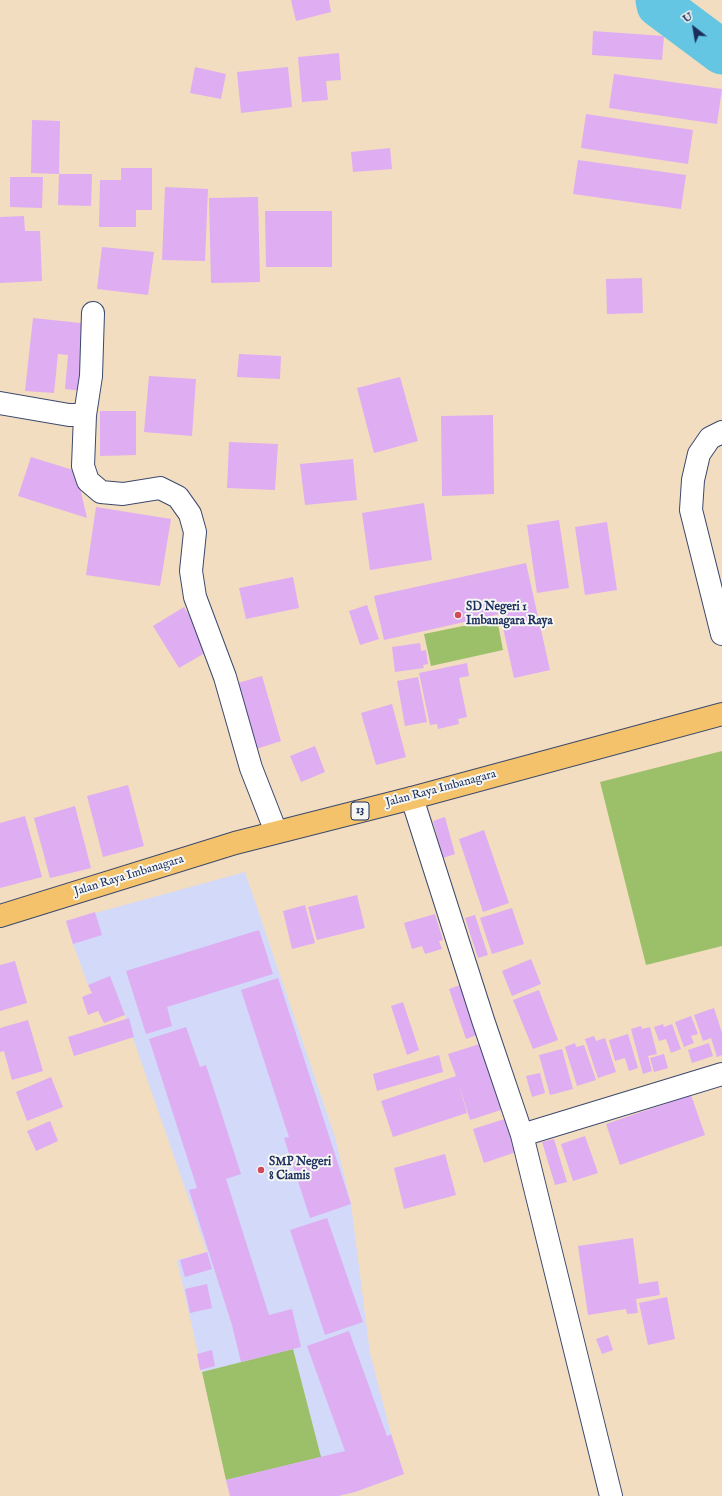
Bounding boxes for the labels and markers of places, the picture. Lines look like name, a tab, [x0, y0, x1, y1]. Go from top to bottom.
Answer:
place label: SD Negeri 1 Imbanagara Raya	[466, 601, 553, 629]
marker: SD Negeri 1 Imbanagara Raya	[453, 610, 463, 620]
place label: SMP Negeri 8 Ciamis	[269, 1156, 331, 1184]
marker: SMP Negeri 8 Ciamis	[256, 1165, 266, 1175]

